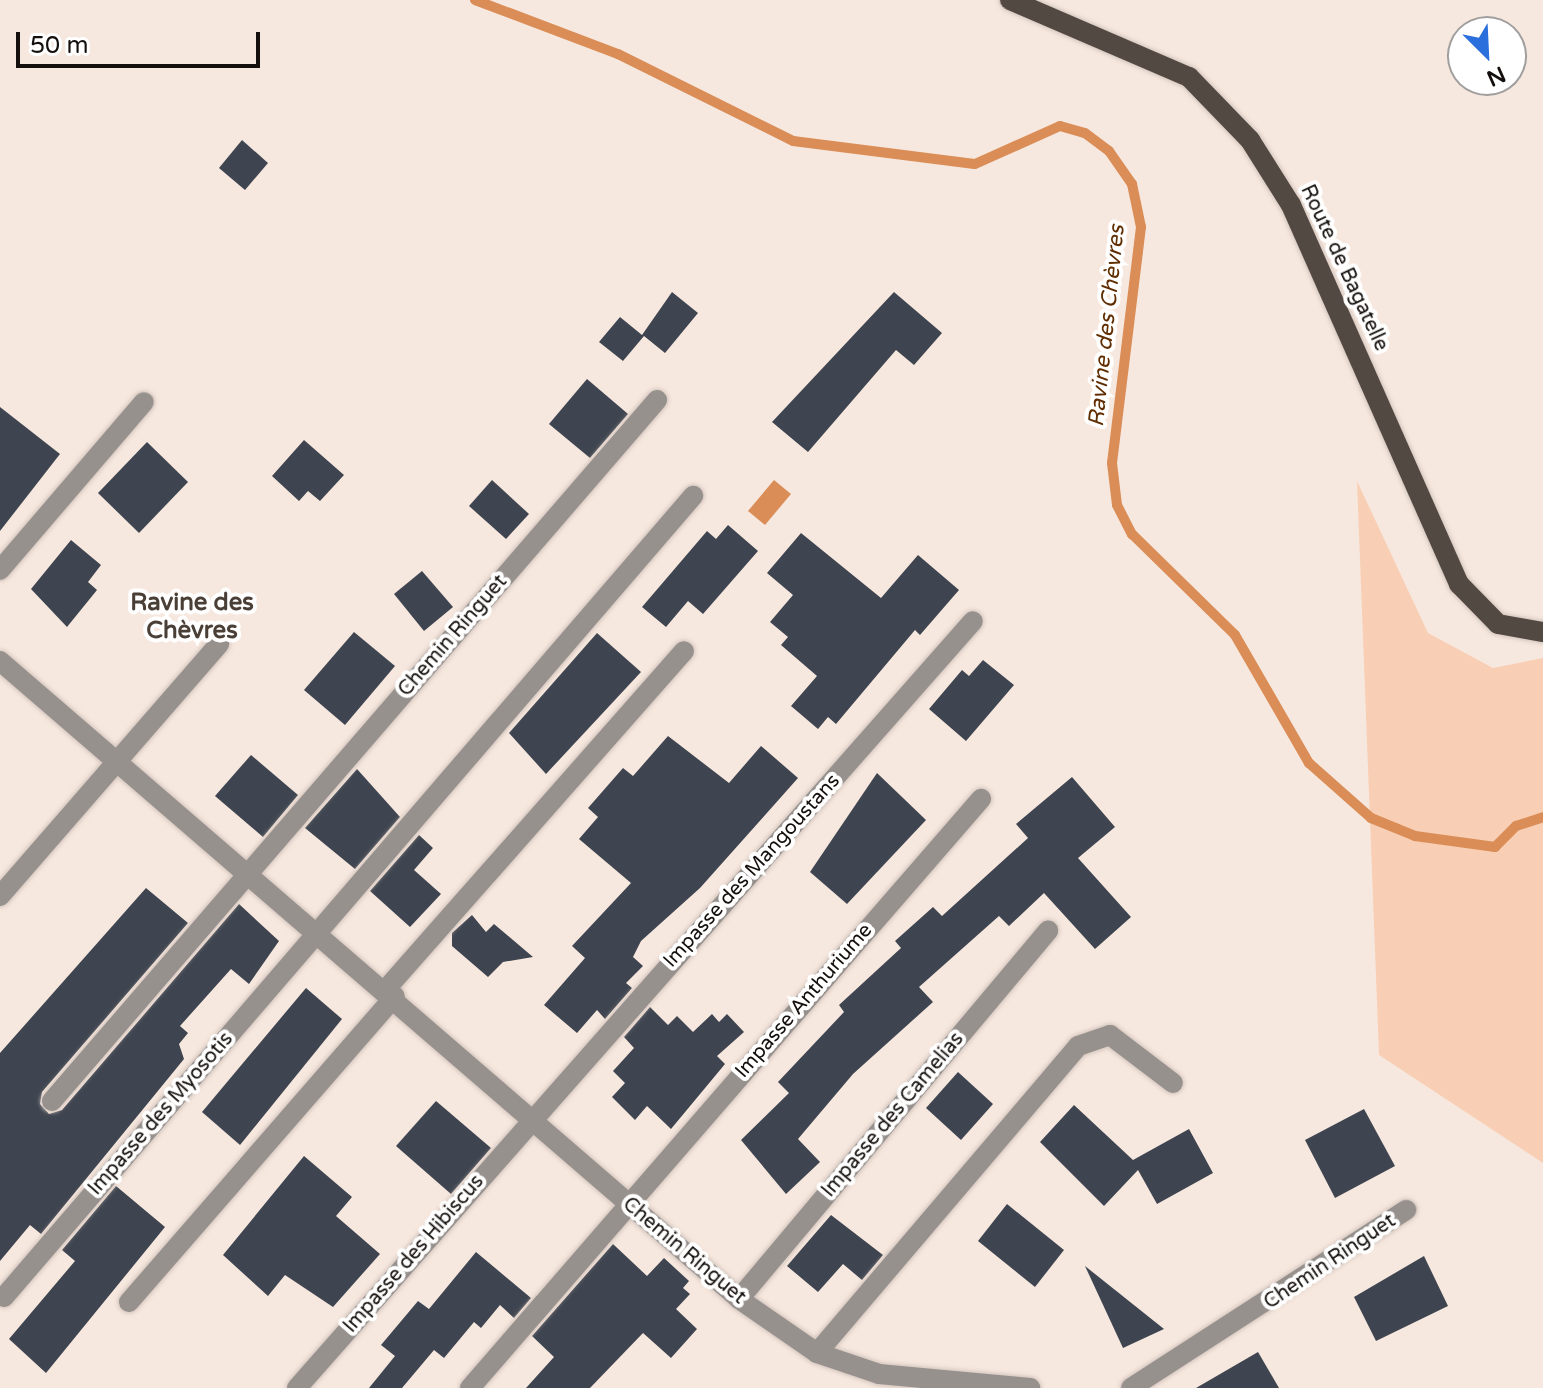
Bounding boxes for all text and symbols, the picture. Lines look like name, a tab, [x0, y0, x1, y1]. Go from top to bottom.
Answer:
scale bar	[20, 16, 264, 66]
north arrow	[1447, 16, 1527, 96]
text: 50 m	[30, 31, 88, 60]
text: N	[1483, 61, 1509, 92]
street label: Route de Bagatelle	[1295, 181, 1393, 355]
water label: Ravine des Chèvres	[1083, 224, 1131, 428]
street label: Chemin Ringuet	[394, 570, 512, 702]
district label: Ravine des Chèvres	[130, 589, 254, 645]
street label: Impasse des Mangoustans	[659, 769, 845, 973]
street label: Impasse Anthuriume	[730, 919, 878, 1083]
street label: Impasse des Myosotis	[84, 1028, 238, 1200]
street label: Impasse des Camelias	[817, 1028, 969, 1202]
street label: Impasse des Hibiscus	[339, 1170, 489, 1338]
street label: Chemin Ringuet	[618, 1193, 750, 1309]
street label: Chemin Ringuet	[1260, 1209, 1400, 1315]

